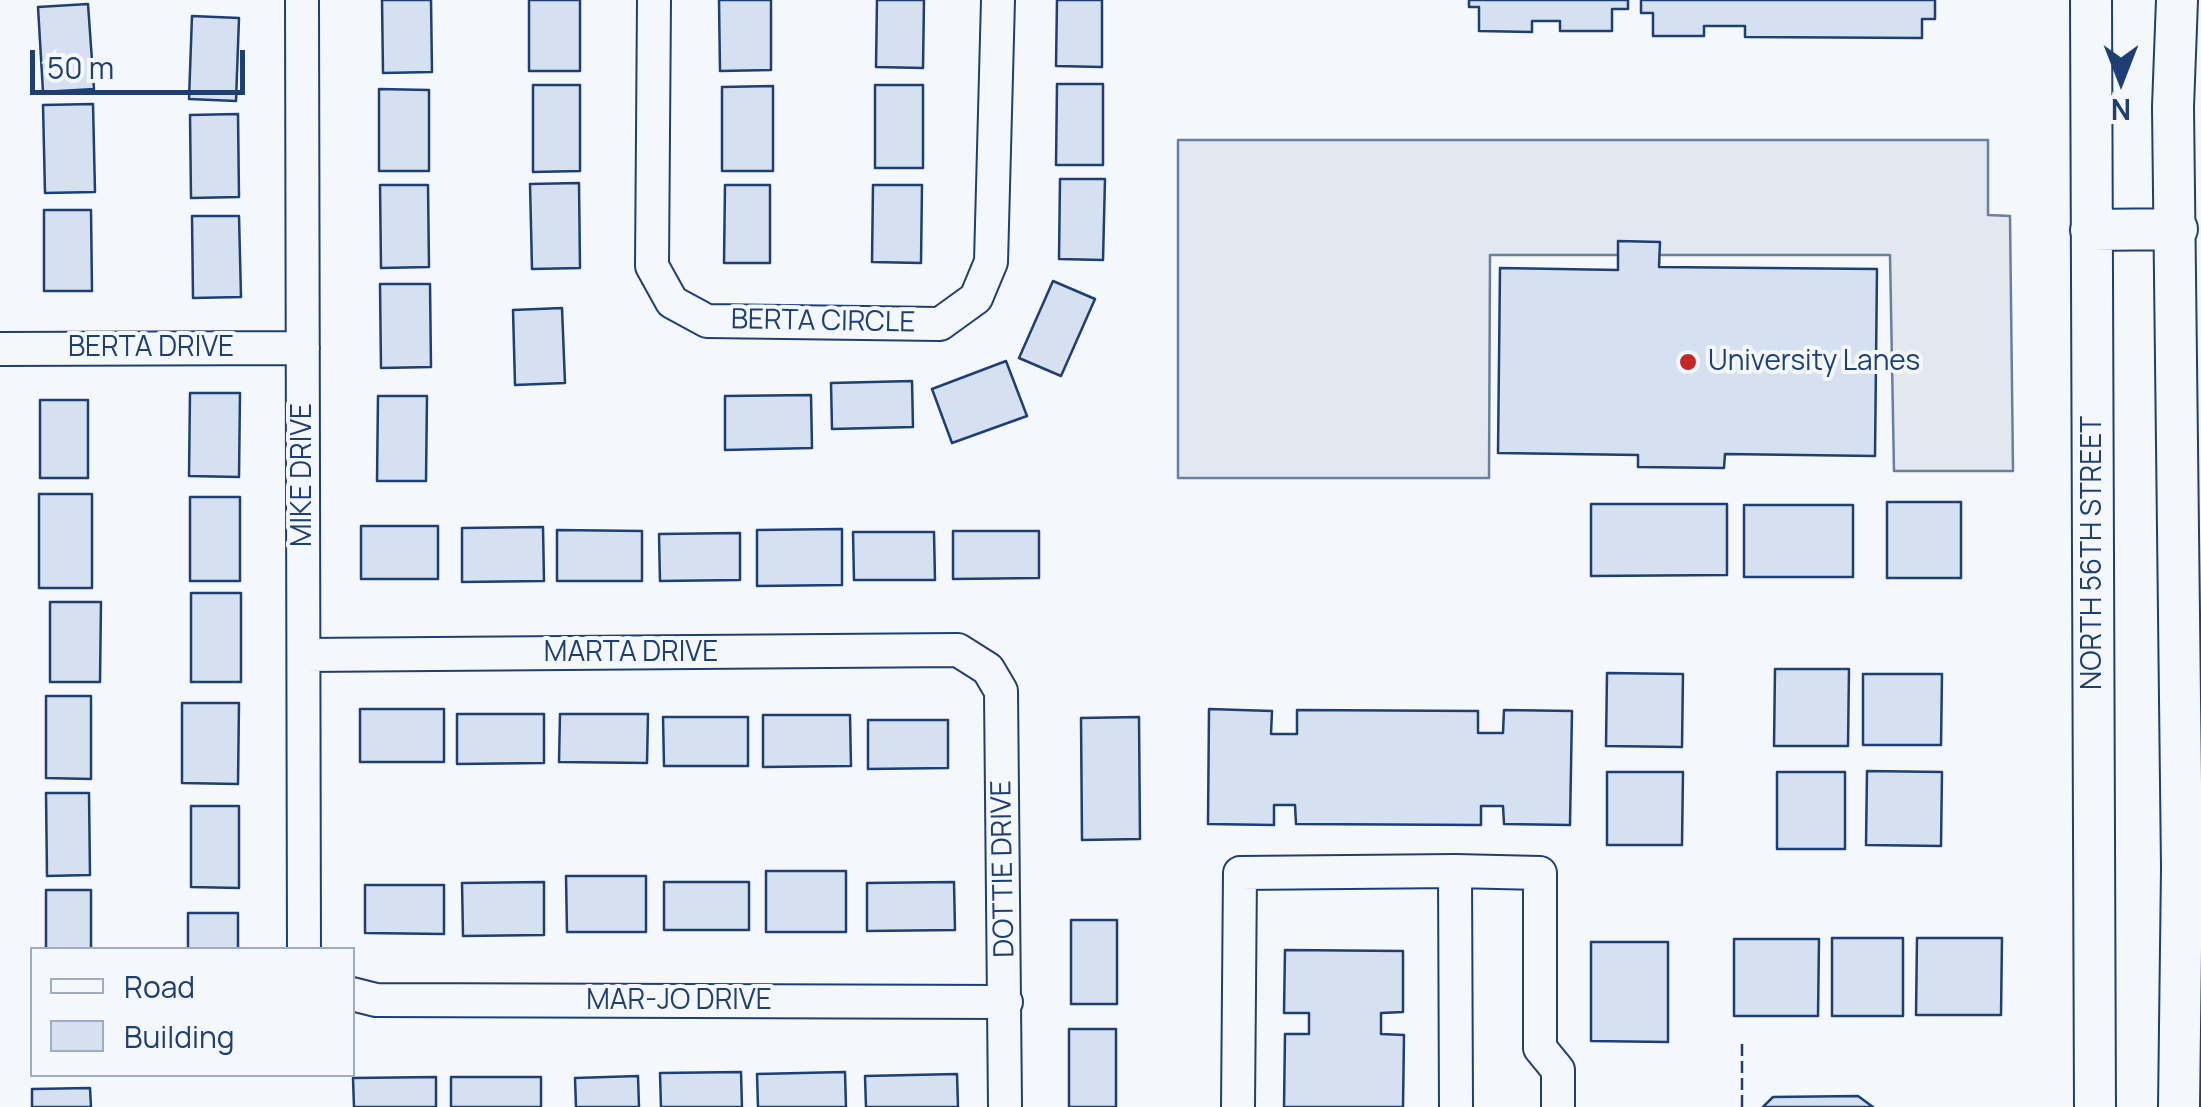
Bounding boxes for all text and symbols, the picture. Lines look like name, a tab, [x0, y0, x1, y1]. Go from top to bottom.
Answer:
scale bar	[35, 30, 250, 92]
north arrow	[2071, 30, 2171, 130]
text: 50 m	[47, 47, 114, 88]
text: N	[2111, 91, 2131, 129]
street label: BERTA CIRCLE	[730, 304, 916, 340]
street label: BERTA DRIVE	[68, 331, 234, 365]
place label: University Lanes	[1708, 345, 1920, 379]
marker: University Lanes	[1677, 351, 1699, 373]
street label: MIKE DRIVE	[286, 403, 320, 547]
street label: NORTH 56TH STREET	[2076, 416, 2110, 690]
street label: MARTA DRIVE	[544, 636, 718, 670]
street label: DOTTIE DRIVE	[986, 780, 1022, 958]
legend	[30, 947, 355, 1077]
text: Road	[124, 966, 195, 1007]
street label: MAR-JO DRIVE	[586, 984, 772, 1018]
text: Building	[124, 1016, 235, 1057]

